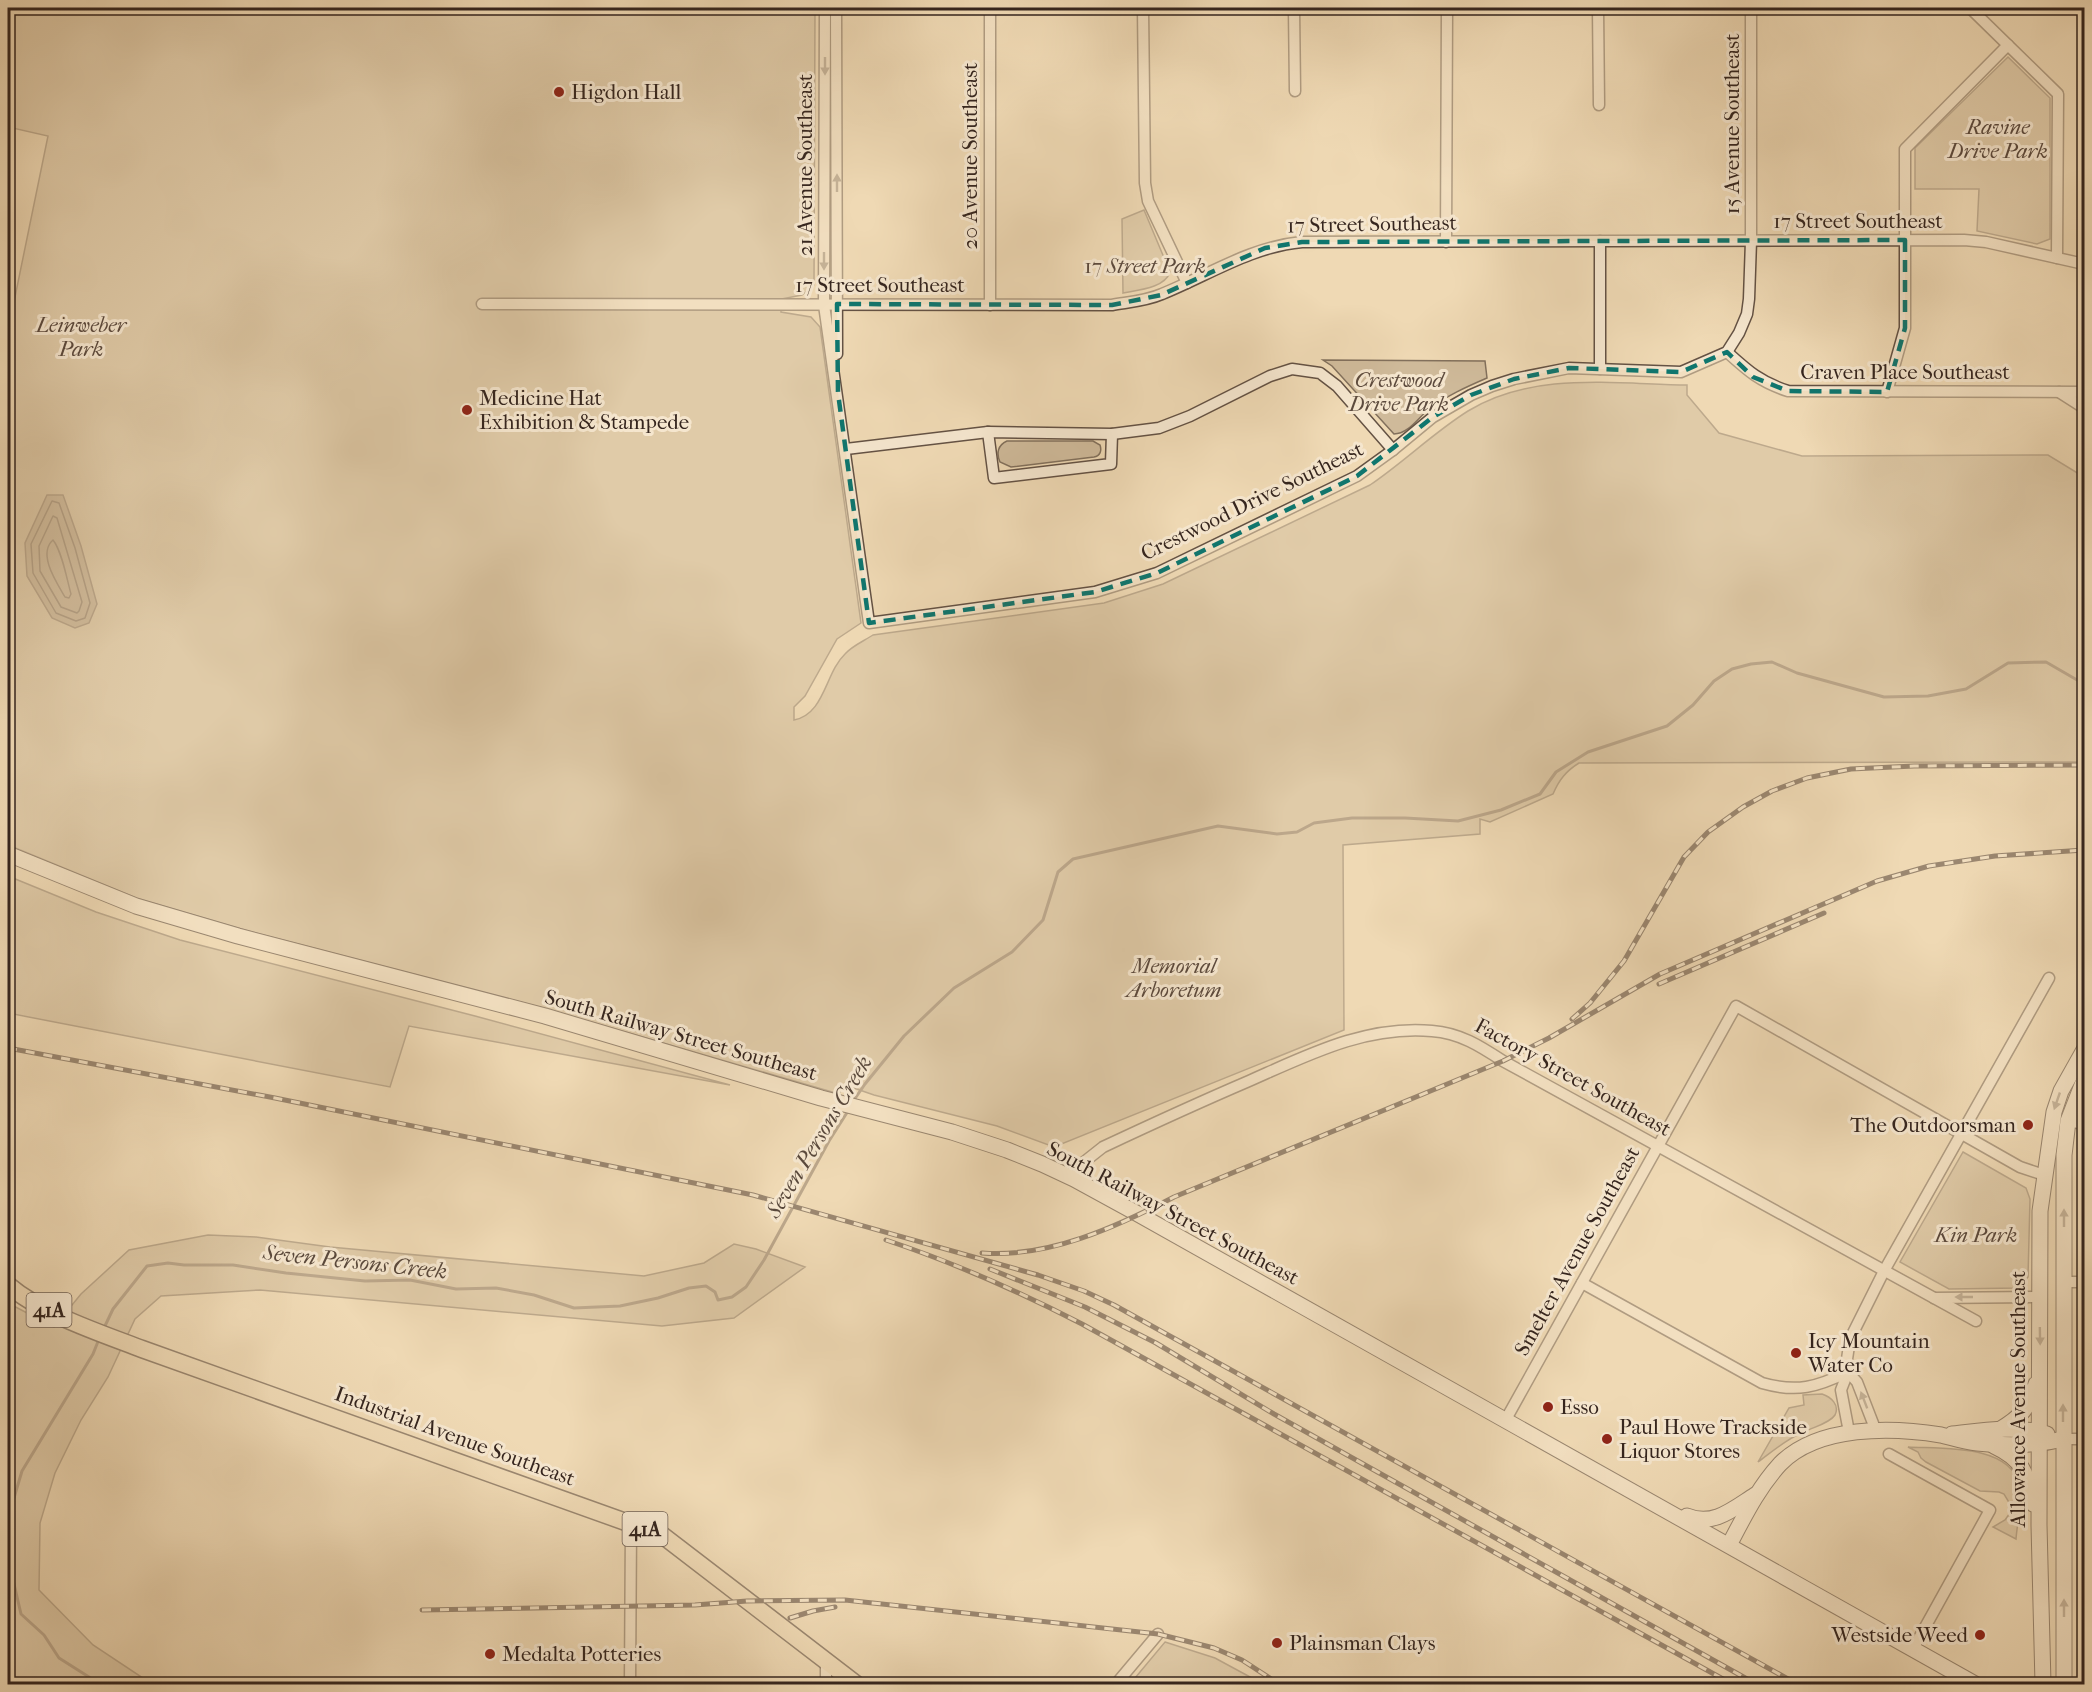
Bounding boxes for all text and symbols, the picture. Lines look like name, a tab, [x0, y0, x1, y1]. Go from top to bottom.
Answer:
street label: 15 Avenue Southeast	[1720, 33, 1744, 214]
one-way arrow	[820, 56, 830, 75]
street label: 20 Avenue Southeast	[958, 62, 982, 249]
street label: 21 Avenue Southeast	[793, 73, 817, 256]
place label: Higdon Hall	[571, 80, 682, 104]
marker: Higdon Hall	[552, 85, 566, 99]
park label: Ravine Drive Park	[1946, 115, 2048, 163]
one-way arrow	[832, 173, 842, 192]
street label: 17 Street Southeast	[1773, 209, 1943, 233]
street label: 17 Street Southeast	[1287, 211, 1458, 237]
one-way arrow	[819, 251, 829, 270]
park label: 17 Street Park	[1084, 254, 1206, 278]
street label: 17 Street Southeast	[795, 273, 965, 297]
park label: Leinweber Park	[34, 313, 128, 361]
street label: Craven Place Southeast	[1800, 360, 2010, 384]
park label: Crestwood Drive Park	[1347, 368, 1449, 416]
place label: Medicine Hat Exhibition & Stampede	[479, 386, 689, 434]
marker: Medicine Hat Exhibition & Stampede	[460, 403, 474, 417]
street label: Crestwood Drive Southeast	[1137, 436, 1368, 565]
park label: Memorial Arboretum	[1124, 954, 1222, 1002]
street label: South Railway Street Southeast	[542, 985, 820, 1086]
street label: Factory Street Southeast	[1471, 1013, 1676, 1141]
water label: Seven Persons Creek	[760, 1051, 878, 1224]
one-way arrow	[2052, 1092, 2062, 1110]
place label: The Outdoorsman	[1850, 1113, 2016, 1137]
marker: The Outdoorsman	[2021, 1118, 2035, 1132]
street label: South Railway Street Southeast	[1043, 1136, 1304, 1290]
street label: Smelter Avenue Southeast	[1509, 1142, 1645, 1360]
one-way arrow	[2059, 1208, 2069, 1227]
park label: Kin Park	[1933, 1223, 2017, 1247]
water label: Seven Persons Creek	[261, 1239, 448, 1285]
street label: Allowance Avenue Southeast	[2006, 1270, 2030, 1528]
road number: 41A	[26, 1293, 72, 1327]
one-way arrow	[1955, 1293, 1974, 1302]
one-way arrow	[2035, 1327, 2044, 1346]
place label: Icy Mountain Water Co	[1807, 1329, 1930, 1377]
marker: Icy Mountain Water Co	[1789, 1346, 1803, 1360]
street label: Industrial Avenue Southeast	[332, 1381, 579, 1491]
one-way arrow	[1859, 1391, 1868, 1409]
place label: Esso	[1560, 1395, 1599, 1419]
marker: Esso	[1541, 1400, 1555, 1414]
one-way arrow	[2058, 1403, 2068, 1422]
place label: Paul Howe Trackside Liquor Stores	[1619, 1415, 1807, 1463]
marker: Paul Howe Trackside Liquor Stores	[1600, 1432, 1614, 1446]
road number: 41A	[622, 1512, 668, 1546]
one-way arrow	[2059, 1598, 2069, 1617]
place label: Westside Weed	[1831, 1623, 1969, 1647]
marker: Westside Weed	[1973, 1628, 1987, 1642]
place label: Plainsman Clays	[1289, 1631, 1436, 1655]
marker: Plainsman Clays	[1270, 1636, 1284, 1650]
place label: Medalta Potteries	[502, 1642, 661, 1666]
marker: Medalta Potteries	[483, 1647, 497, 1661]

